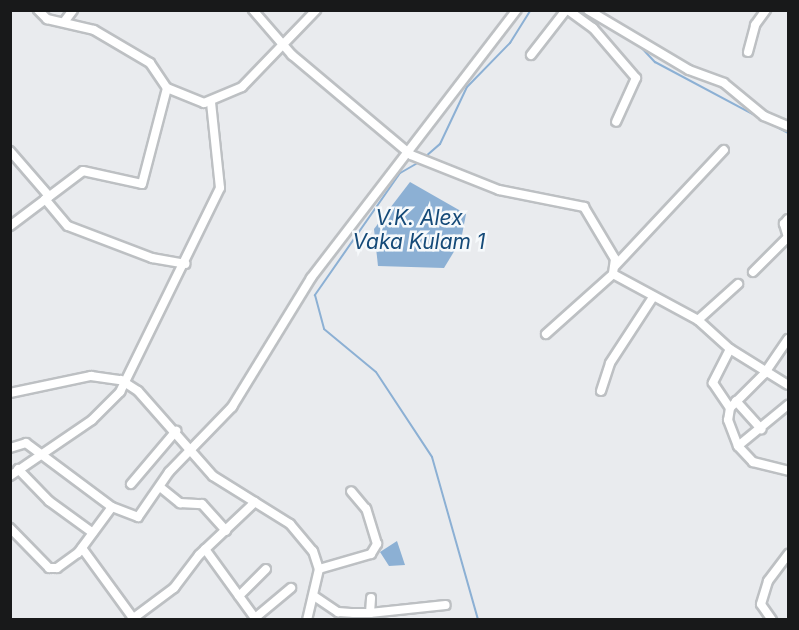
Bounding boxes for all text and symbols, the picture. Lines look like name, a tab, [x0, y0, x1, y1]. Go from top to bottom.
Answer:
water label: V.K. Alex Vaka Kulam 1	[353, 205, 485, 255]

